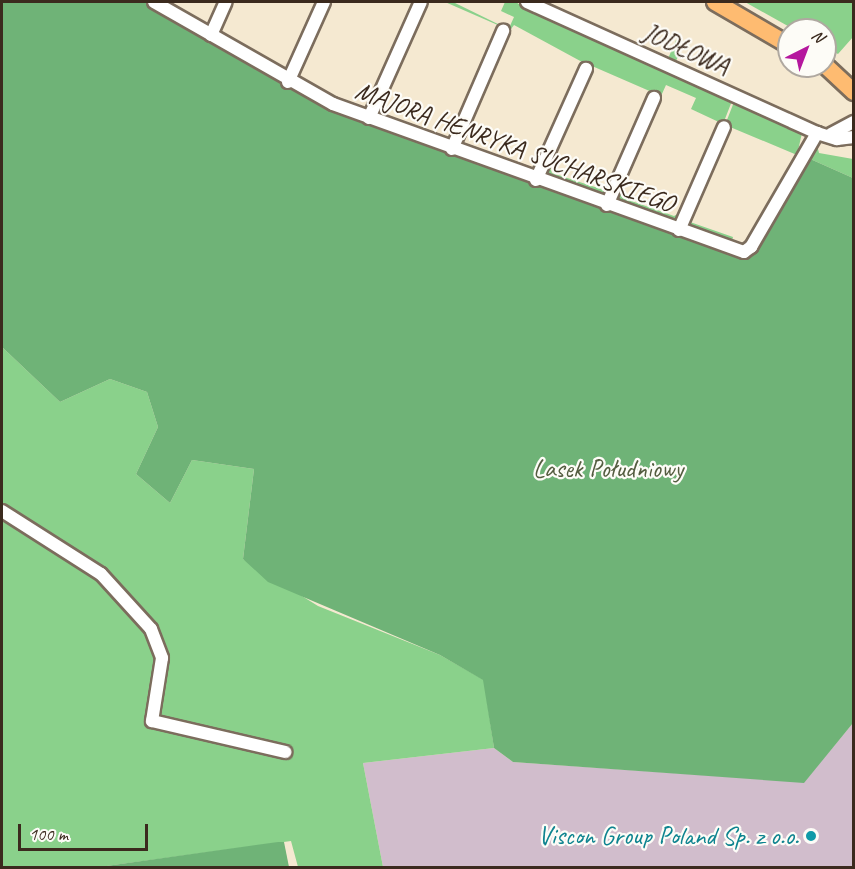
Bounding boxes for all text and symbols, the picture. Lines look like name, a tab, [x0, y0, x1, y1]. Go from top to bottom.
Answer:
street label: JODŁOWA	[638, 16, 734, 82]
north arrow	[777, 18, 837, 78]
text: N	[807, 25, 828, 47]
street label: MAJORA HENRYKA SUCHARSKIEGO	[351, 74, 679, 220]
park label: Lasek Południowy	[533, 453, 683, 485]
scale bar	[21, 812, 152, 850]
place label: Viscon Group Poland Sp. z o.o.	[539, 820, 799, 852]
text: 100 m	[29, 823, 68, 845]
marker: Viscon Group Poland Sp. z o.o.	[804, 829, 818, 843]

